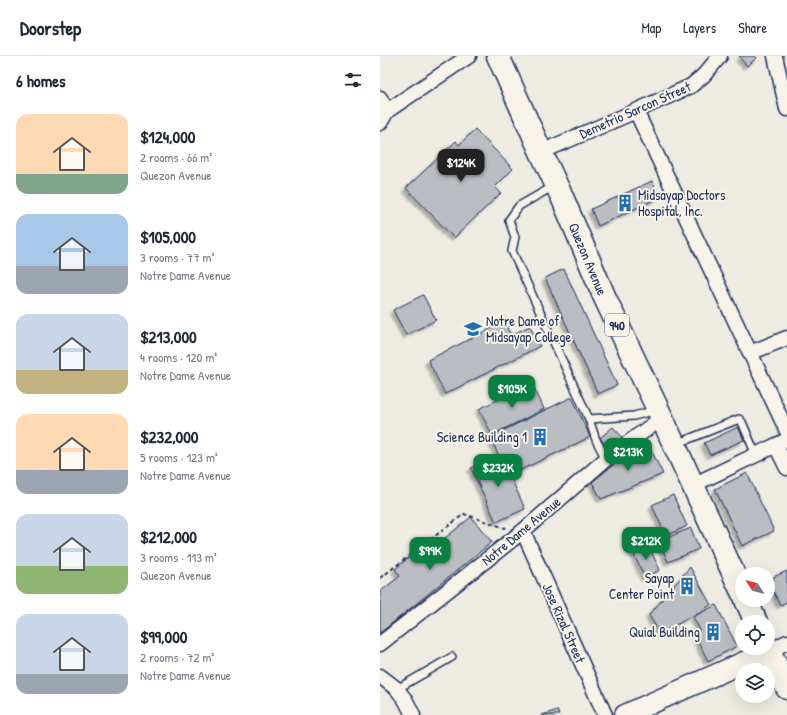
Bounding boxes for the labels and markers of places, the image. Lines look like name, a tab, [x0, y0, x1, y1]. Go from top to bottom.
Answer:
pin: $124K	[433, 149, 489, 183]
place label: Midsayap Doctors Hospital, Inc.	[638, 185, 725, 221]
building icon: Midsayap Doctors Hospital, Inc.	[615, 193, 635, 213]
place label: Notre Dame of Midsayap College	[486, 311, 572, 347]
school or university icon: Notre Dame of Midsayap College	[463, 319, 483, 339]
pin: $105K	[484, 375, 540, 409]
place label: Science Building 1	[437, 427, 527, 447]
building icon: Science Building 1	[530, 427, 550, 447]
pin: $213K	[600, 438, 656, 472]
pin: $232K	[470, 454, 526, 488]
pin: $212K	[618, 527, 674, 561]
pin: $99K	[406, 537, 454, 571]
place label: Sayap Center Point	[609, 568, 674, 603]
building icon: Sayap Center Point	[677, 576, 697, 596]
place label: Quial Building	[629, 622, 700, 642]
building icon: Quial Building	[703, 622, 723, 642]

